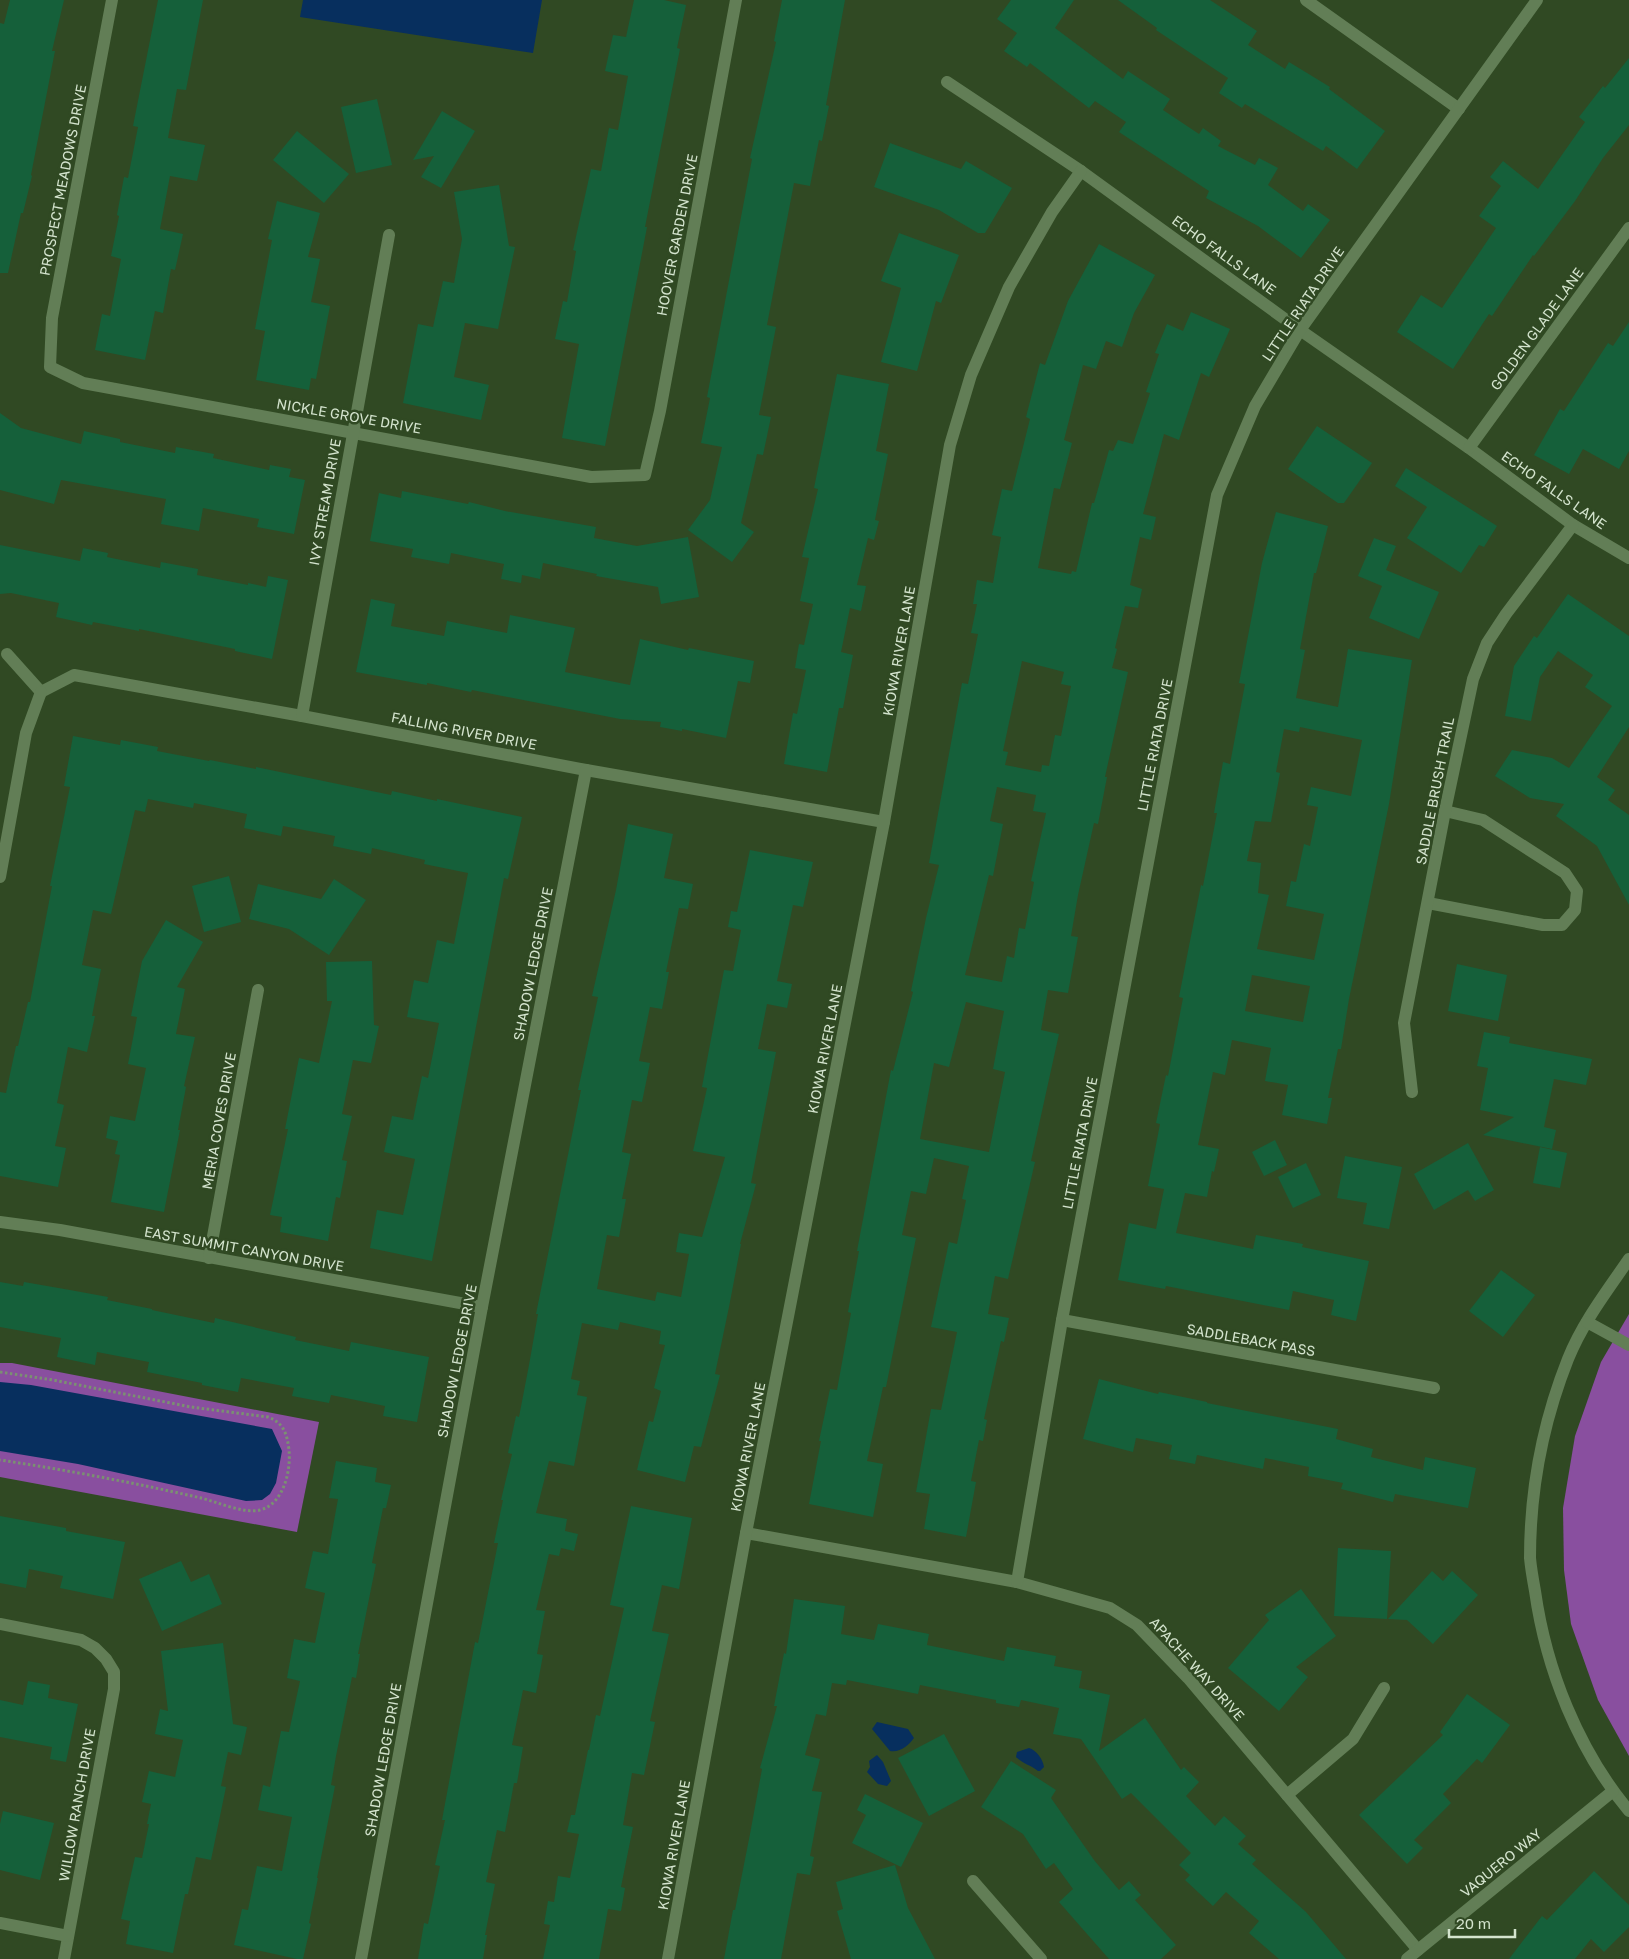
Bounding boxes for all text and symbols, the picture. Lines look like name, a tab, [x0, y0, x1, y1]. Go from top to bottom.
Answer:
street label: PROSPECT MEADOWS DRIVE	[36, 83, 89, 277]
street label: HOOVER GARDEN DRIVE	[652, 152, 701, 317]
street label: ECHO FALLS LANE	[1169, 211, 1280, 298]
street label: LITTLE RIATA DRIVE	[1258, 243, 1347, 364]
street label: GOLDEN GLADE LANE	[1486, 264, 1587, 393]
street label: NICKLE GROVE DRIVE	[275, 394, 423, 437]
street label: IVY STREAM DRIVE	[305, 437, 344, 567]
street label: ECHO FALLS LANE	[1498, 447, 1610, 532]
street label: KIOWA RIVER LANE	[879, 585, 918, 717]
street label: LITTLE RIATA DRIVE	[1133, 677, 1176, 813]
street label: FALLING RIVER DRIVE	[390, 708, 538, 753]
street label: SADDLE BRUSH TRAIL	[1412, 716, 1457, 866]
street label: SHADOW LEDGE DRIVE	[509, 886, 556, 1042]
street label: KIOWA RIVER LANE	[804, 983, 845, 1115]
street label: MERIA COVES DRIVE	[198, 1051, 239, 1191]
street label: LITTLE RIATA DRIVE	[1058, 1075, 1101, 1211]
street label: EAST SUMMIT CANYON DRIVE	[143, 1223, 345, 1274]
street label: SHADOW LEDGE DRIVE	[433, 1283, 480, 1439]
street label: SADDLEBACK PASS	[1185, 1320, 1317, 1359]
street label: KIOWA RIVER LANE	[727, 1381, 768, 1513]
street label: APACHE WAY DRIVE	[1146, 1613, 1248, 1724]
street label: SHADOW LEDGE DRIVE	[361, 1682, 404, 1838]
street label: WILLOW RANCH DRIVE	[55, 1727, 98, 1883]
street label: KIOWA RIVER LANE	[654, 1779, 693, 1911]
street label: VAQUERO WAY	[1457, 1825, 1545, 1900]
scale bar	[1449, 1906, 1515, 1938]
text: 20 m	[1456, 1914, 1491, 1932]

